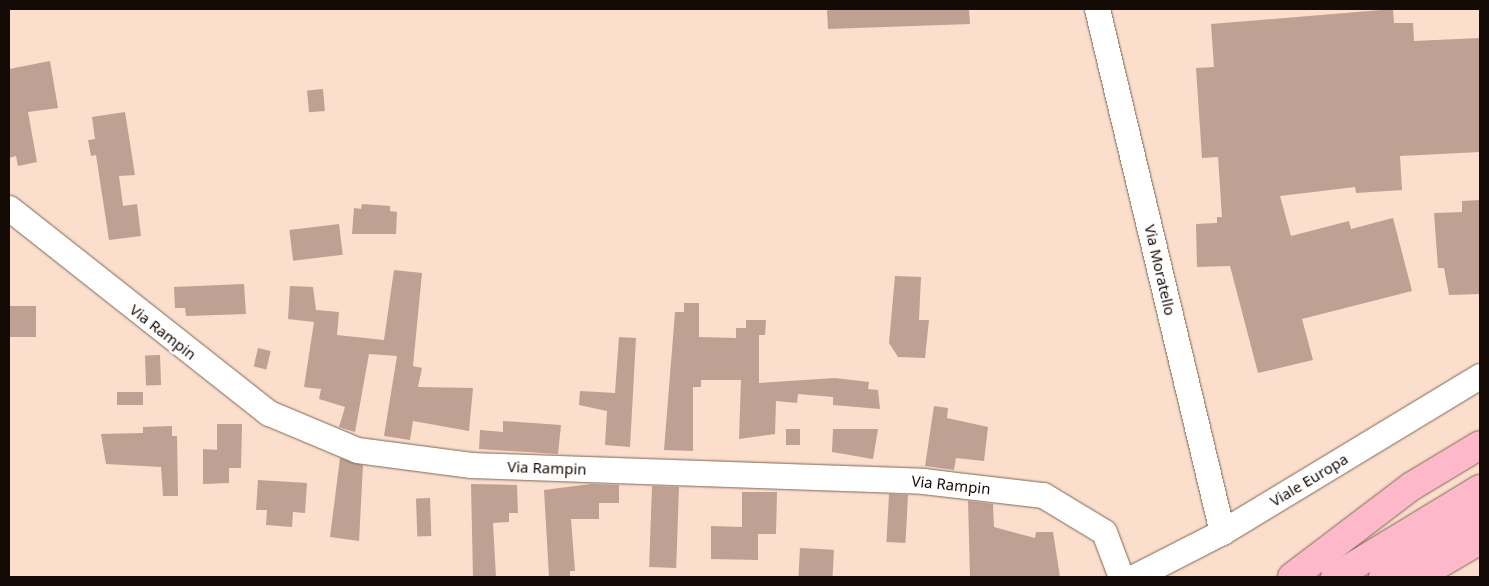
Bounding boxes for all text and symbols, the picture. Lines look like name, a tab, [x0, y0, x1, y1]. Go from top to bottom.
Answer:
street label: Via Moratello	[1141, 223, 1179, 317]
street label: Via Rampin	[126, 300, 200, 364]
street label: Viale Europa	[1267, 450, 1351, 510]
street label: Via Rampin	[507, 458, 587, 478]
street label: Via Rampin	[911, 472, 991, 498]

